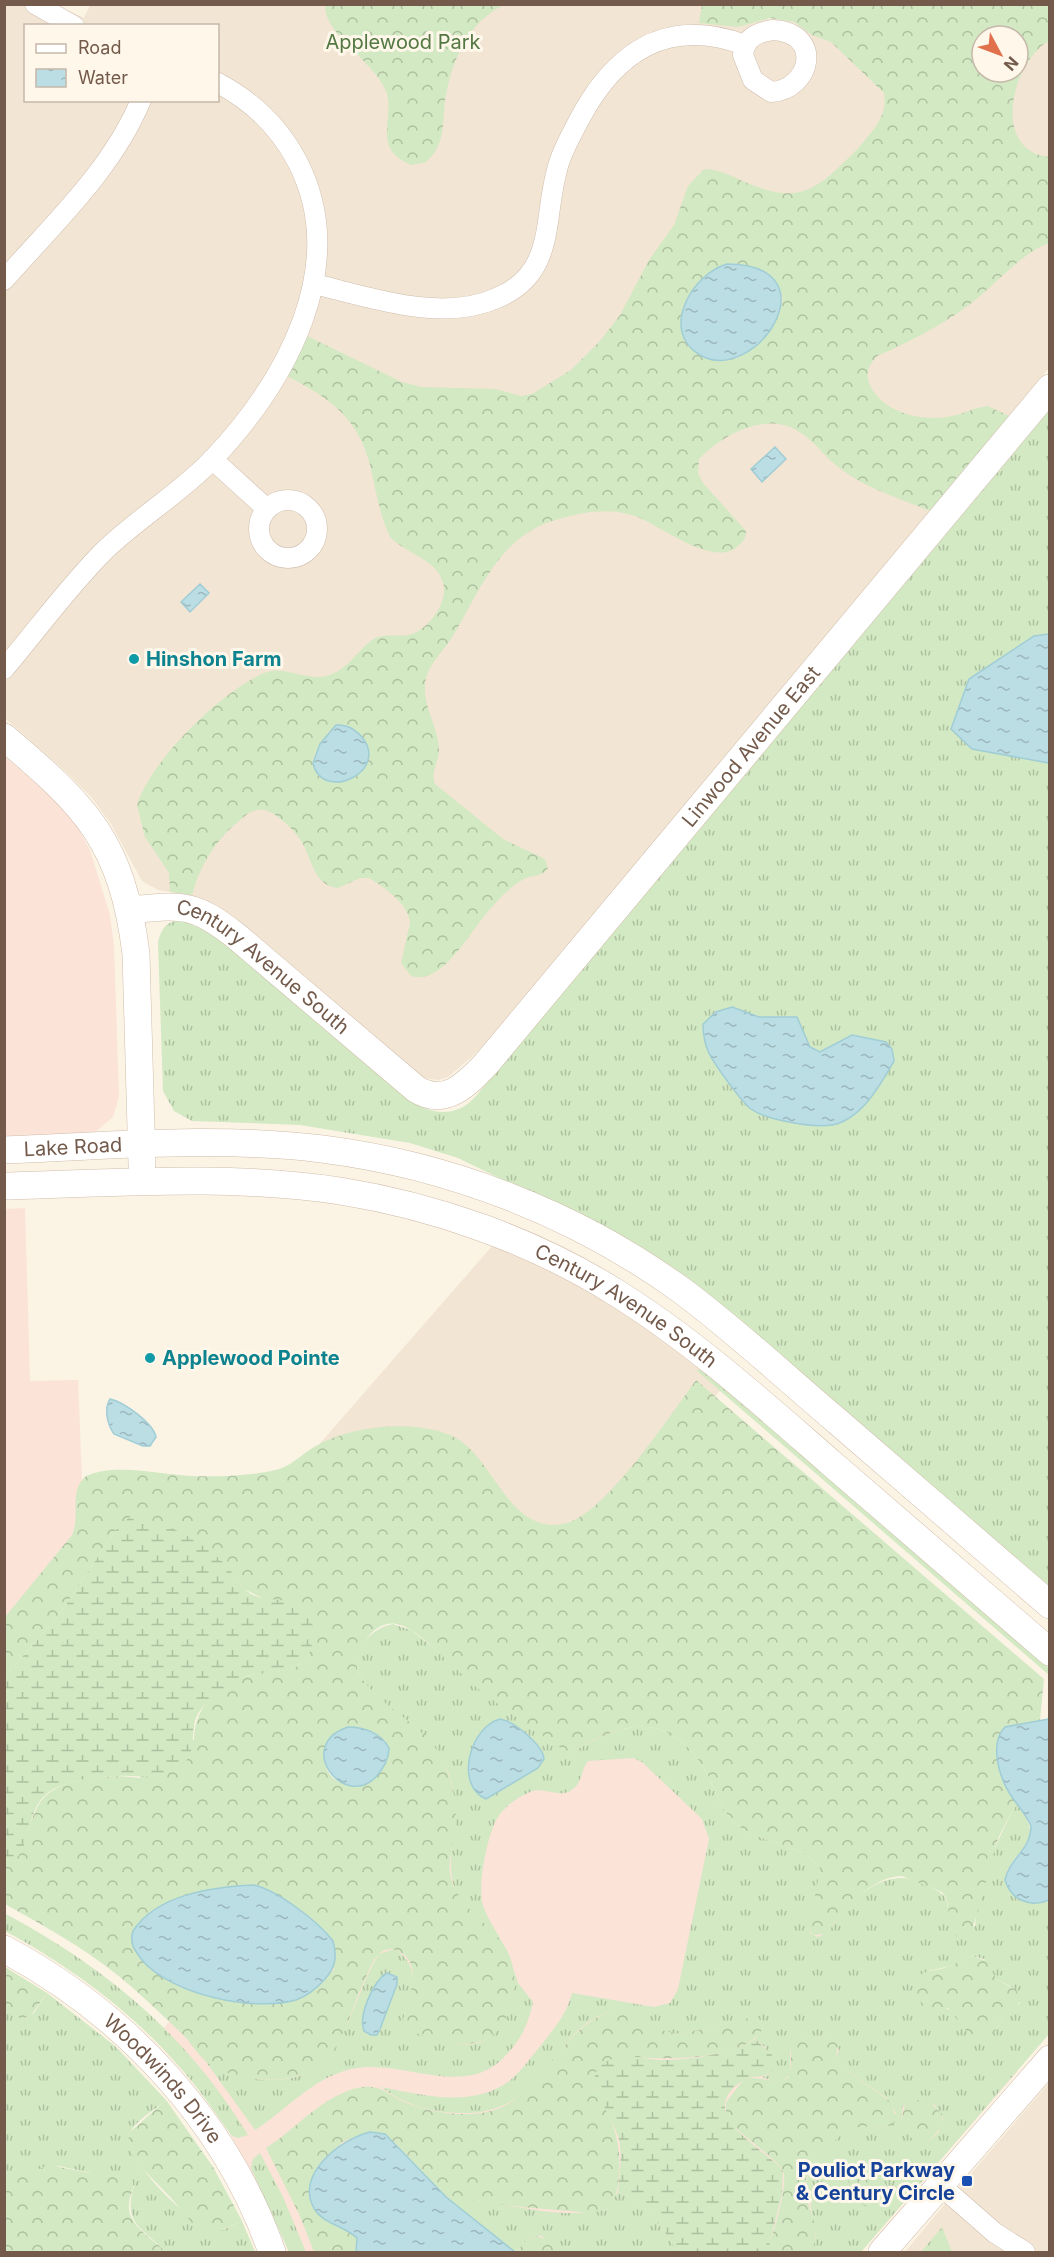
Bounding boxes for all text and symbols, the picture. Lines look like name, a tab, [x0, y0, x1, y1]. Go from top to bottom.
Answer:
legend	[24, 24, 219, 102]
north arrow	[970, 24, 1030, 84]
park label: Applewood Park	[325, 30, 481, 54]
text: Road	[78, 37, 121, 58]
text: N	[1000, 53, 1023, 75]
text: Water	[78, 67, 128, 88]
place label: Hinshon Farm	[146, 647, 281, 671]
marker: Hinshon Farm	[127, 652, 141, 666]
street label: Linwood Avenue East	[677, 661, 825, 832]
street label: Century Avenue South	[175, 895, 354, 1039]
street label: Lake Road	[23, 1133, 123, 1161]
street label: Century Avenue South	[531, 1239, 722, 1373]
place label: Applewood Pointe	[162, 1346, 340, 1370]
marker: Applewood Pointe	[143, 1351, 157, 1365]
street label: Woodwinds Drive	[99, 2009, 227, 2148]
place label: Pouliot Parkway & Century Circle	[796, 2158, 955, 2205]
marker: Pouliot Parkway & Century Circle	[960, 2174, 974, 2188]

